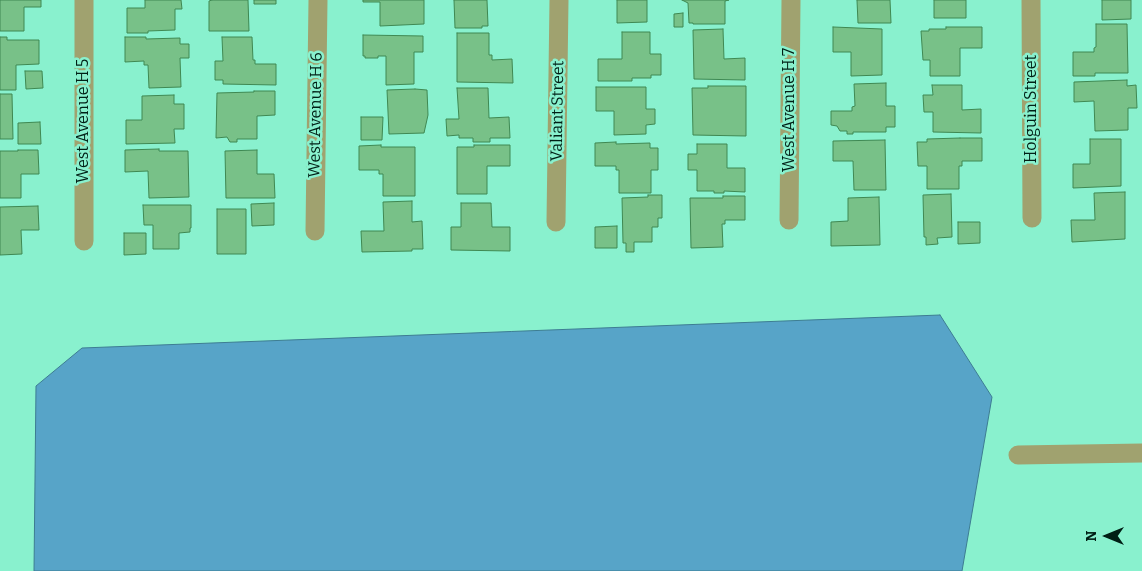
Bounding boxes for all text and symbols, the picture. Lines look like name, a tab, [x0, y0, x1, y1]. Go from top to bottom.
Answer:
street label: West Avenue H 7	[780, 48, 800, 172]
street label: West Avenue H 6	[305, 52, 327, 178]
street label: Holguin Street	[1022, 55, 1042, 163]
street label: West Avenue H 5	[74, 59, 94, 183]
street label: Valiant Street	[548, 60, 568, 162]
north arrow	[1082, 511, 1132, 561]
text: N	[1083, 531, 1100, 541]

